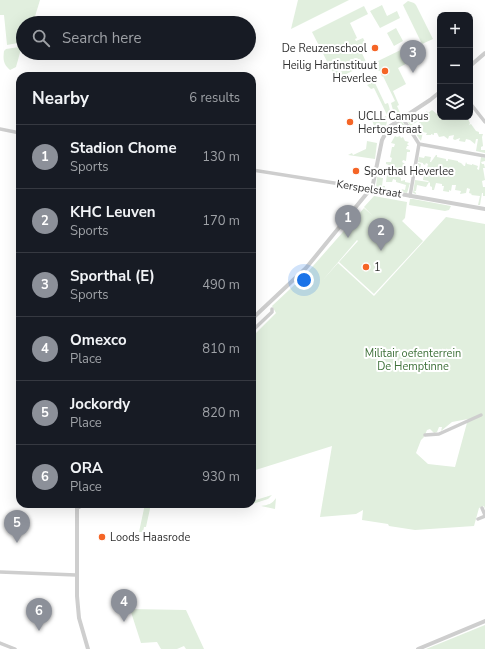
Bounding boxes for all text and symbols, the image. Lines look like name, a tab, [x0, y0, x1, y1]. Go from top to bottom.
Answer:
map controls	[437, 12, 473, 120]
button: +	[437, 12, 473, 48]
search box	[16, 16, 256, 60]
icon: search	[30, 27, 52, 49]
text: Search here	[62, 28, 142, 48]
pin: 3	[400, 40, 426, 73]
place label: De Reuzenschool	[282, 41, 368, 56]
marker: De Reuzenschool	[370, 43, 380, 53]
button: −	[437, 48, 473, 84]
place label: Heilig Hartinstituut Heverlee	[282, 58, 377, 86]
marker: Heilig Hartinstituut Heverlee	[380, 66, 390, 76]
button: layers	[437, 84, 473, 120]
text: Nearby	[32, 87, 89, 110]
text: 6 results	[189, 89, 240, 107]
place label: UCLL Campus Hertogstraat	[358, 109, 429, 137]
marker: UCLL Campus Hertogstraat	[345, 117, 355, 127]
text: Stadion Chome	[70, 138, 177, 158]
text: 1	[41, 148, 49, 166]
text: 130 m	[202, 148, 240, 166]
text: Sports	[70, 158, 109, 176]
place label: Sporthal Heverlee	[364, 164, 454, 179]
marker: Sporthal Heverlee	[351, 166, 361, 176]
street label: Kerspelstraat	[335, 176, 403, 202]
text: KHC Leuven	[70, 202, 156, 222]
pin: 1	[335, 205, 361, 238]
text: 2	[41, 212, 49, 230]
text: 170 m	[202, 212, 240, 230]
pin: 2	[368, 218, 394, 251]
text: Sports	[70, 222, 109, 240]
place label: 1	[374, 260, 381, 275]
marker: 1	[361, 262, 371, 272]
text: Sporthal (E)	[70, 266, 155, 286]
your location	[294, 270, 314, 290]
text: 3	[41, 276, 49, 294]
text: 490 m	[202, 276, 240, 294]
text: Sports	[70, 286, 109, 304]
text: Omexco	[70, 330, 127, 350]
text: 4	[41, 340, 49, 358]
text: 810 m	[202, 340, 240, 358]
park label: Militair oefenterrein De Hemptinne	[365, 346, 461, 374]
text: Place	[70, 350, 102, 368]
text: Jockordy	[70, 394, 130, 414]
text: 5	[41, 404, 49, 422]
text: 820 m	[202, 404, 240, 422]
text: Place	[70, 414, 102, 432]
text: ORA	[70, 458, 103, 478]
text: 6	[41, 468, 49, 486]
text: 930 m	[202, 468, 240, 486]
text: Place	[70, 478, 102, 496]
pin: 5	[4, 510, 30, 543]
place label: Loods Haasrode	[110, 530, 190, 545]
marker: Loods Haasrode	[97, 532, 107, 542]
pin: 4	[111, 589, 137, 622]
pin: 6	[26, 598, 52, 631]

